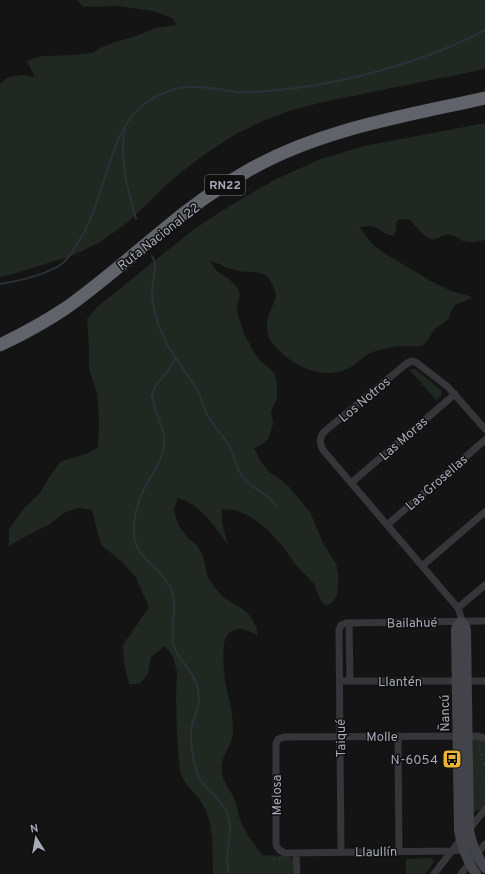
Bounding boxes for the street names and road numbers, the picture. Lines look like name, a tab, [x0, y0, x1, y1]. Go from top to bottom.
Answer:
road number: RN22	[205, 175, 245, 195]
street label: Ruta Nacional 22	[115, 201, 204, 275]
street label: Los Notros	[336, 374, 394, 427]
street label: Las Moras	[377, 414, 432, 465]
street label: Las Grosellas	[403, 452, 472, 515]
street label: Bailahué	[387, 616, 437, 632]
street label: Llantén	[378, 675, 422, 691]
street label: Ñancú	[437, 694, 454, 732]
street label: Taiqué	[334, 719, 350, 757]
street label: Molle	[366, 730, 398, 746]
street label: Melosa	[270, 775, 286, 815]
street label: Llaullín	[355, 845, 397, 861]

